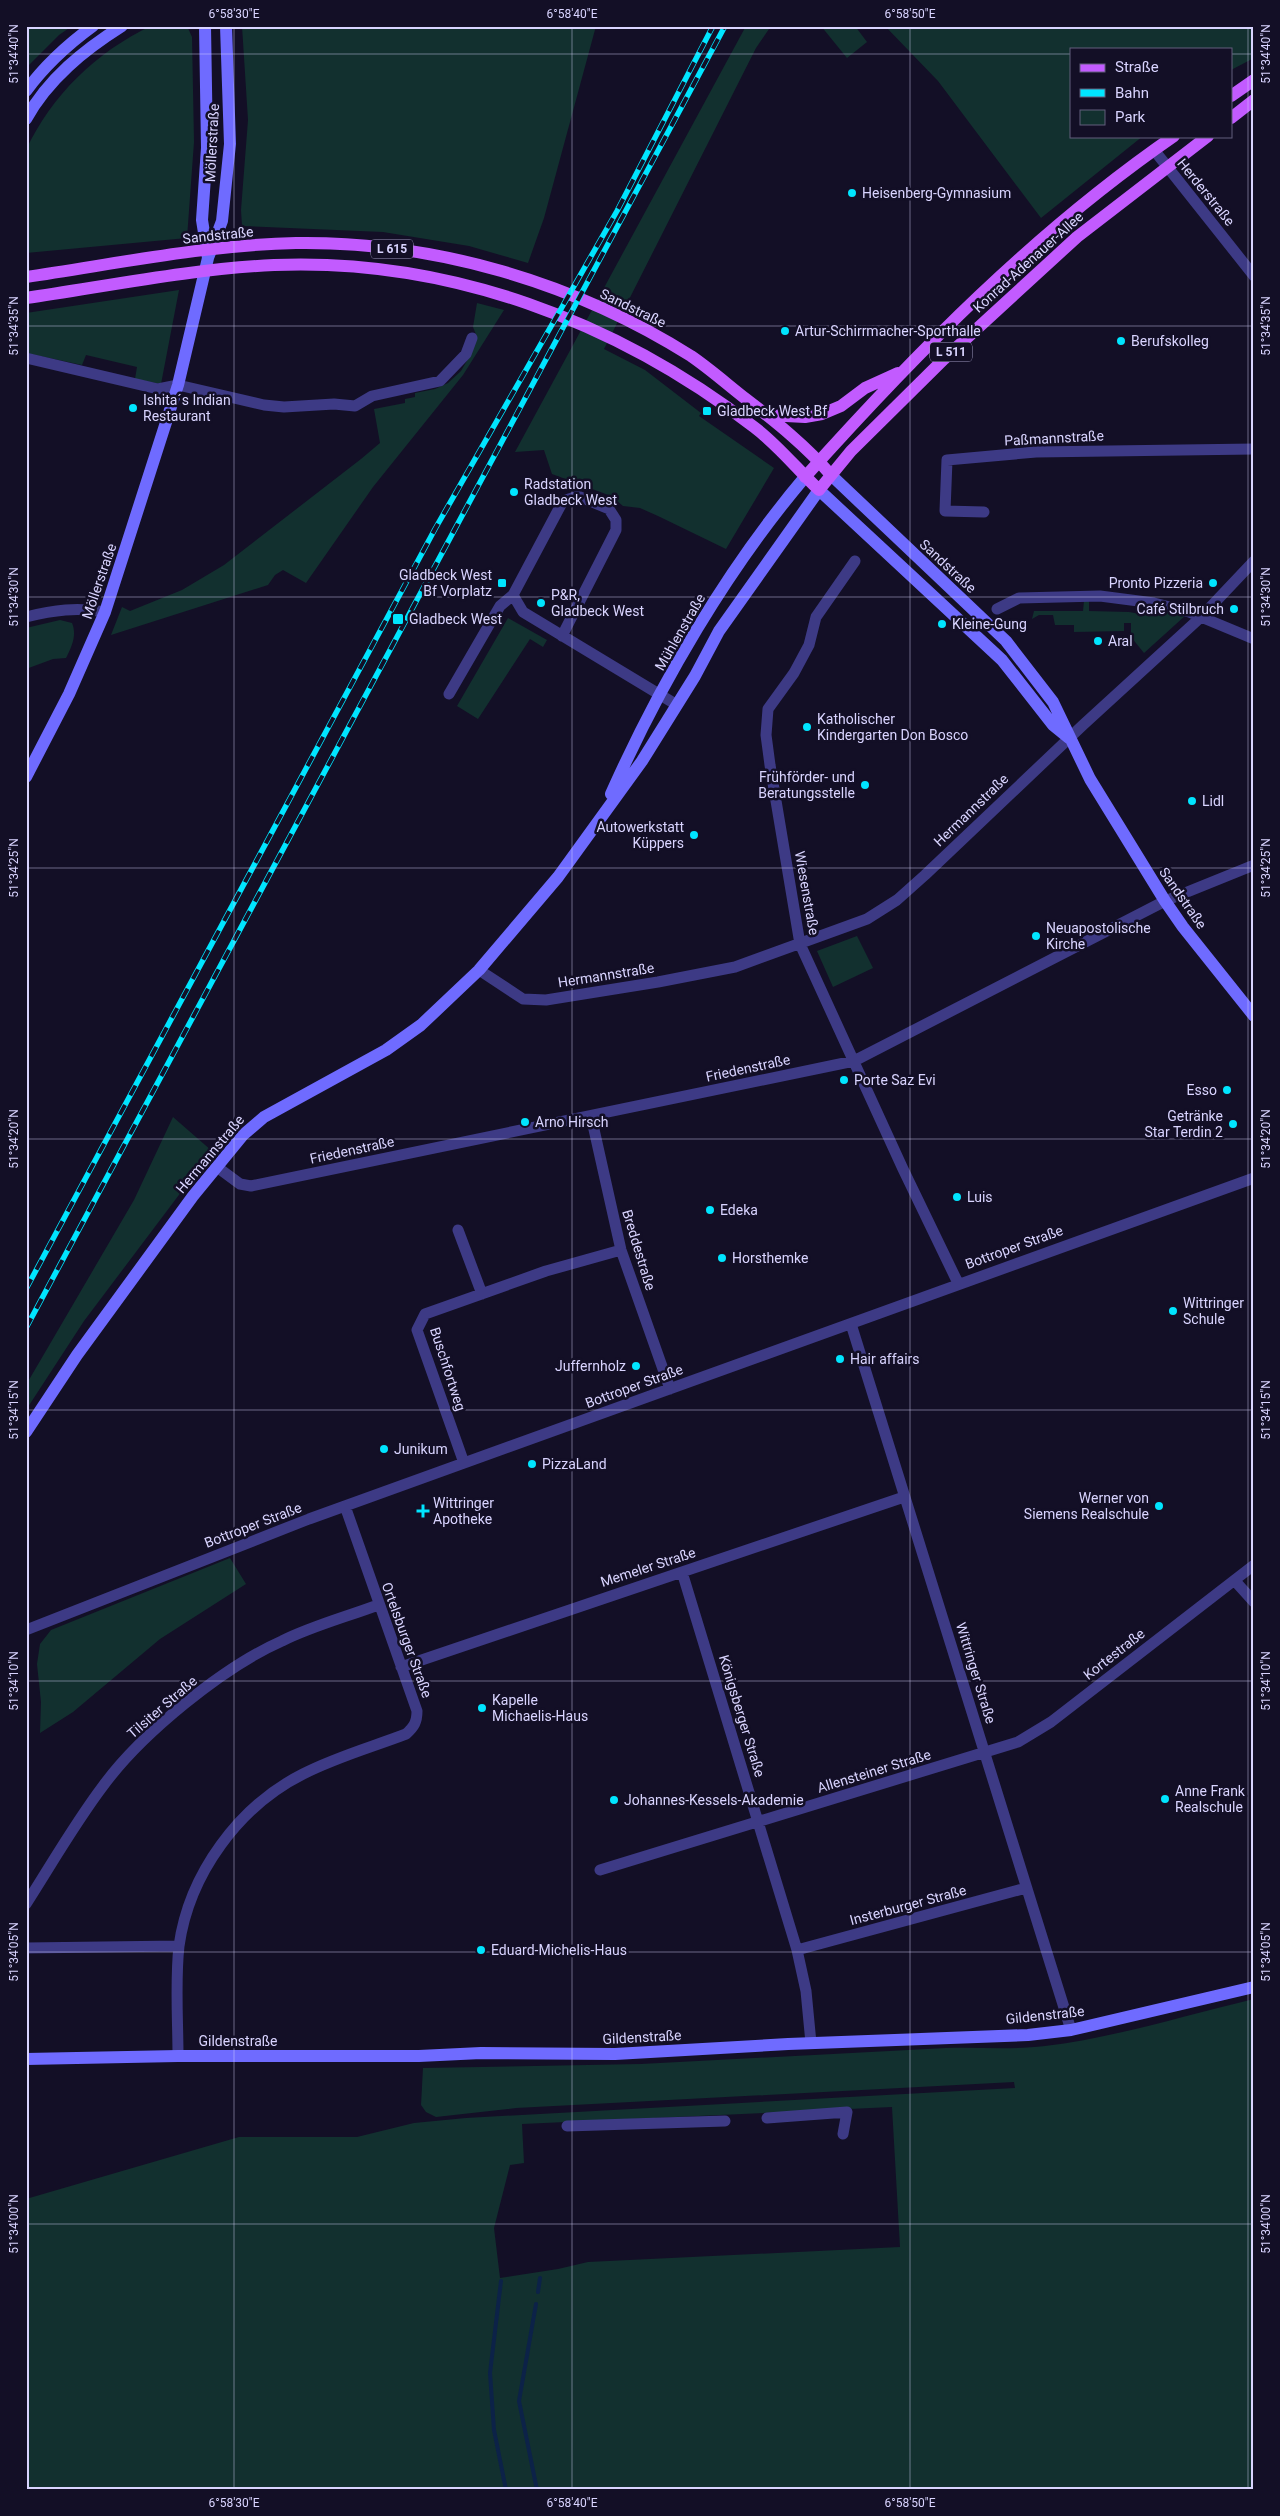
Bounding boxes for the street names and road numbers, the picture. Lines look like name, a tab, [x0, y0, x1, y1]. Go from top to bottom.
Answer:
street label: Möllerstraße	[202, 103, 222, 183]
street label: Herderstraße	[1174, 155, 1238, 229]
street label: Konrad-Adenauer-Allee	[970, 208, 1086, 316]
street label: Sandstraße	[182, 223, 254, 247]
road number: L 615	[371, 240, 413, 258]
street label: Sandstraße	[597, 285, 669, 331]
road number: L 511	[930, 342, 972, 362]
street label: Paßmannstraße	[1004, 427, 1104, 449]
street label: Sandstraße	[917, 536, 979, 596]
street label: Möllerstraße	[79, 541, 119, 621]
street label: Mühlenstraße	[652, 591, 708, 673]
street label: Hermannstraße	[930, 771, 1012, 849]
street label: Wiesenstraße	[792, 850, 822, 936]
street label: Sandstraße	[1156, 864, 1210, 932]
street label: Hermannstraße	[557, 959, 655, 991]
street label: Friedenstraße	[704, 1051, 792, 1085]
street label: Hermannstraße	[173, 1112, 247, 1196]
street label: Friedenstraße	[308, 1133, 396, 1167]
street label: Breddestraße	[619, 1208, 659, 1292]
street label: Bottroper Straße	[963, 1222, 1065, 1272]
street label: Buschfortweg	[427, 1325, 469, 1413]
street label: Bottroper Straße	[583, 1361, 685, 1411]
street label: Bottroper Straße	[202, 1499, 304, 1551]
street label: Memeler Straße	[598, 1544, 698, 1590]
street label: Ortelsburger Straße	[379, 1580, 435, 1700]
street label: Wittringer Straße	[953, 1620, 999, 1726]
street label: Kortestraße	[1080, 1625, 1148, 1683]
street label: Königsberger Straße	[716, 1653, 768, 1779]
street label: Tilsiter Straße	[124, 1673, 200, 1741]
street label: Allensteiner Straße	[815, 1746, 933, 1796]
street label: Insterburger Straße	[848, 1882, 968, 1928]
street label: Gildenstraße	[1005, 2003, 1085, 2027]
street label: Gildenstraße	[602, 2027, 682, 2047]
street label: Gildenstraße	[198, 2033, 278, 2049]

